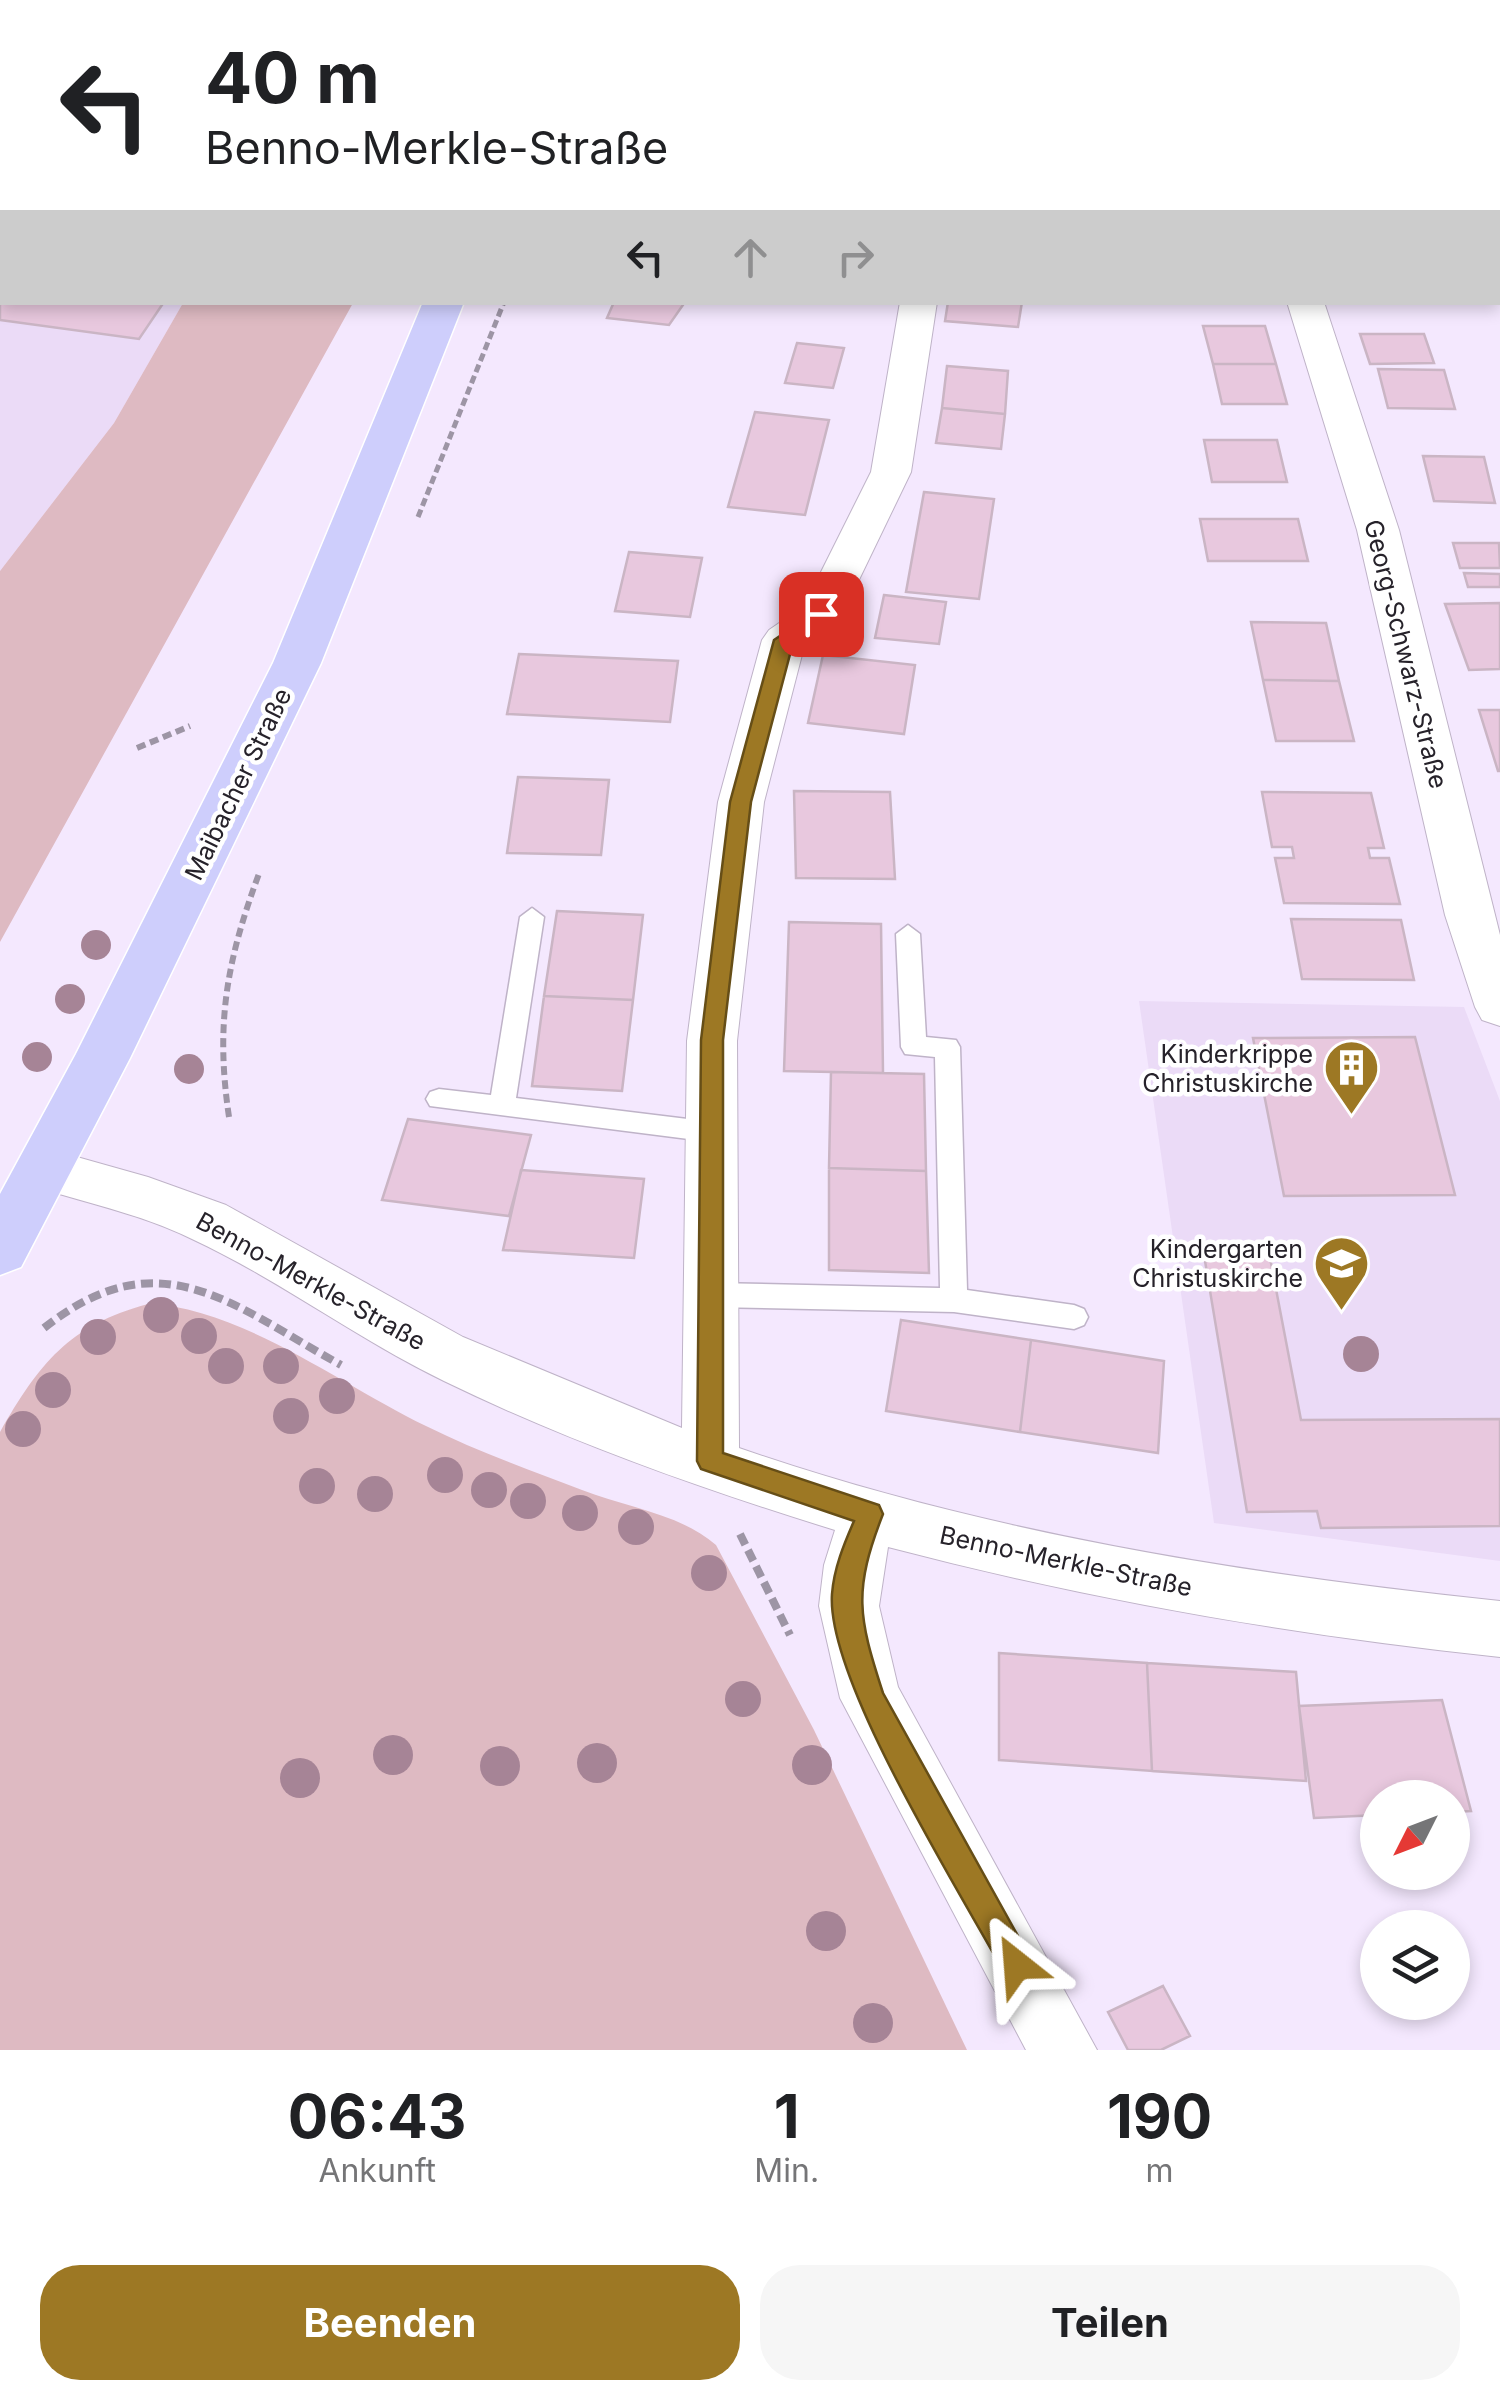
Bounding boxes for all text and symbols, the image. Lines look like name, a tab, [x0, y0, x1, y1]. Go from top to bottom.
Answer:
text: 40 m	[205, 35, 380, 120]
icon: left	[40, 40, 170, 170]
text: Benno-Merkle-Straße	[205, 120, 668, 175]
icon: left	[618, 230, 673, 285]
icon: ahead	[723, 230, 778, 285]
icon: right	[828, 230, 883, 285]
street label: Georg-Schwarz-Straße	[1358, 516, 1454, 792]
pin	[779, 572, 864, 657]
icon: arrive	[794, 587, 849, 642]
street label: Maibacher Straße	[178, 683, 298, 885]
building icon: Kinderkrippe Christuskirche	[1322, 1038, 1382, 1117]
place label: Kinderkrippe Christuskirche	[1142, 1039, 1313, 1098]
street label: Benno-Merkle-Straße	[191, 1205, 431, 1357]
school or university icon: Kindergarten Christuskirche	[1312, 1233, 1372, 1312]
place label: Kindergarten Christuskirche	[1132, 1234, 1303, 1293]
street label: Benno-Merkle-Straße	[937, 1520, 1195, 1602]
north arrow	[1360, 1780, 1470, 1890]
map controls	[1360, 1780, 1470, 2020]
button: layers	[1360, 1910, 1470, 2020]
position arrow	[965, 1913, 1069, 2017]
text: 06:43	[288, 2080, 467, 2152]
text: 1	[774, 2080, 800, 2152]
text: 190	[1107, 2080, 1212, 2152]
text: Ankunft	[318, 2151, 436, 2190]
text: Min.	[754, 2151, 819, 2190]
text: m	[1146, 2151, 1174, 2190]
button: Beenden	[40, 2265, 740, 2380]
button: Teilen	[760, 2265, 1460, 2380]

